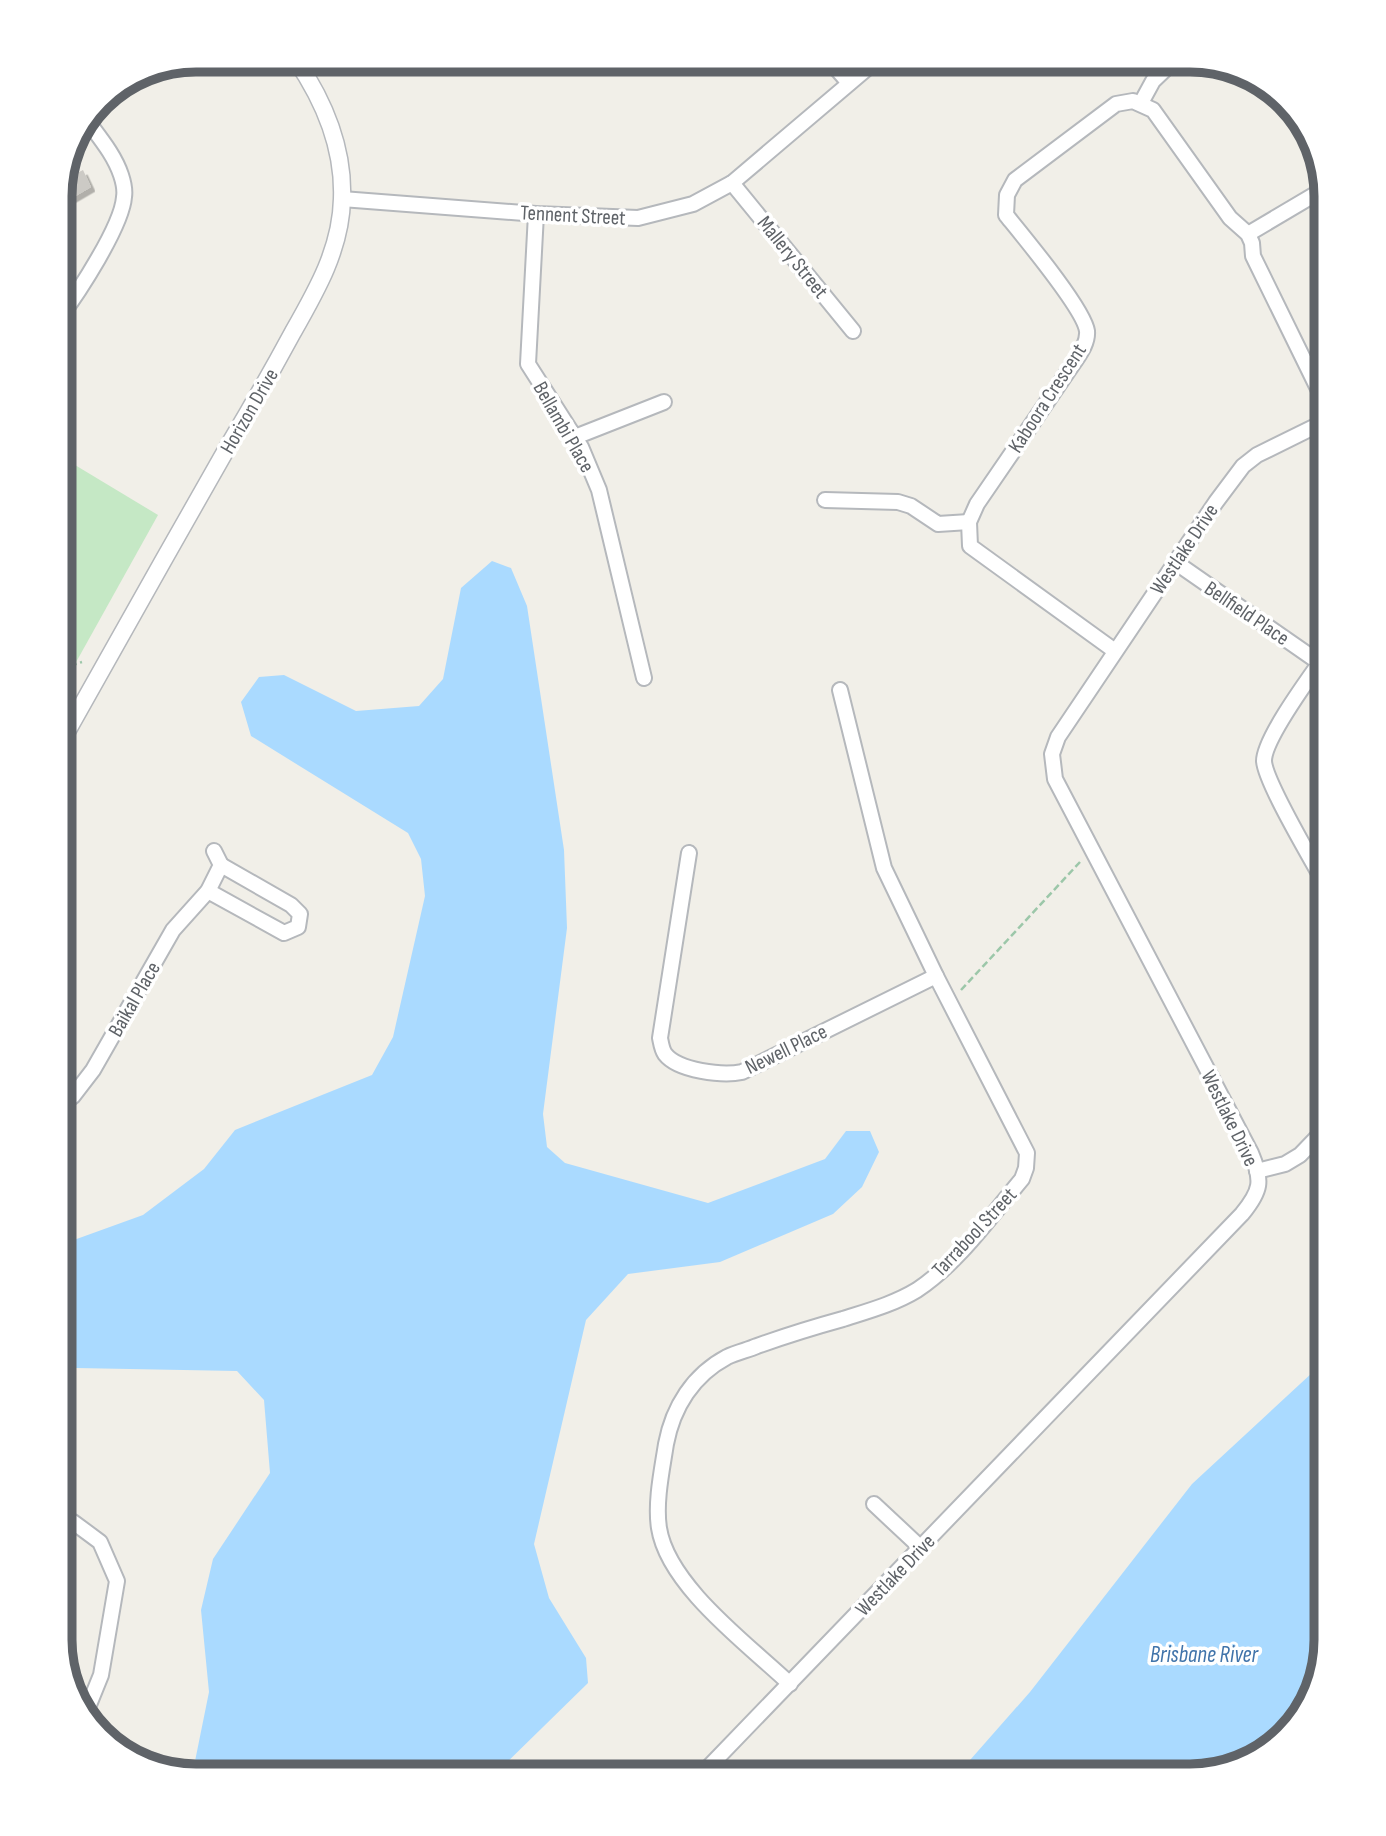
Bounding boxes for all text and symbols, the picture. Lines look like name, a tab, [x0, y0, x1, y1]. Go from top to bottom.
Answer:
street label: Tennent Street	[520, 200, 626, 231]
street label: Mallery Street	[752, 211, 833, 304]
street label: Kaboora Crescent	[1003, 339, 1092, 457]
street label: Horizon Drive	[215, 364, 284, 458]
street label: Bellambi Place	[528, 377, 600, 477]
street label: Westlake Drive	[1145, 499, 1224, 599]
street label: Bellfield Place	[1200, 576, 1294, 651]
street label: Baikal Place	[103, 957, 166, 1041]
street label: Newell Place	[741, 1019, 831, 1080]
street label: Westlake Drive	[1196, 1066, 1264, 1170]
street label: Tarrabool Street	[927, 1183, 1022, 1282]
street label: Westlake Drive	[850, 1529, 940, 1621]
water label: Brisbane River	[1150, 1641, 1260, 1669]

